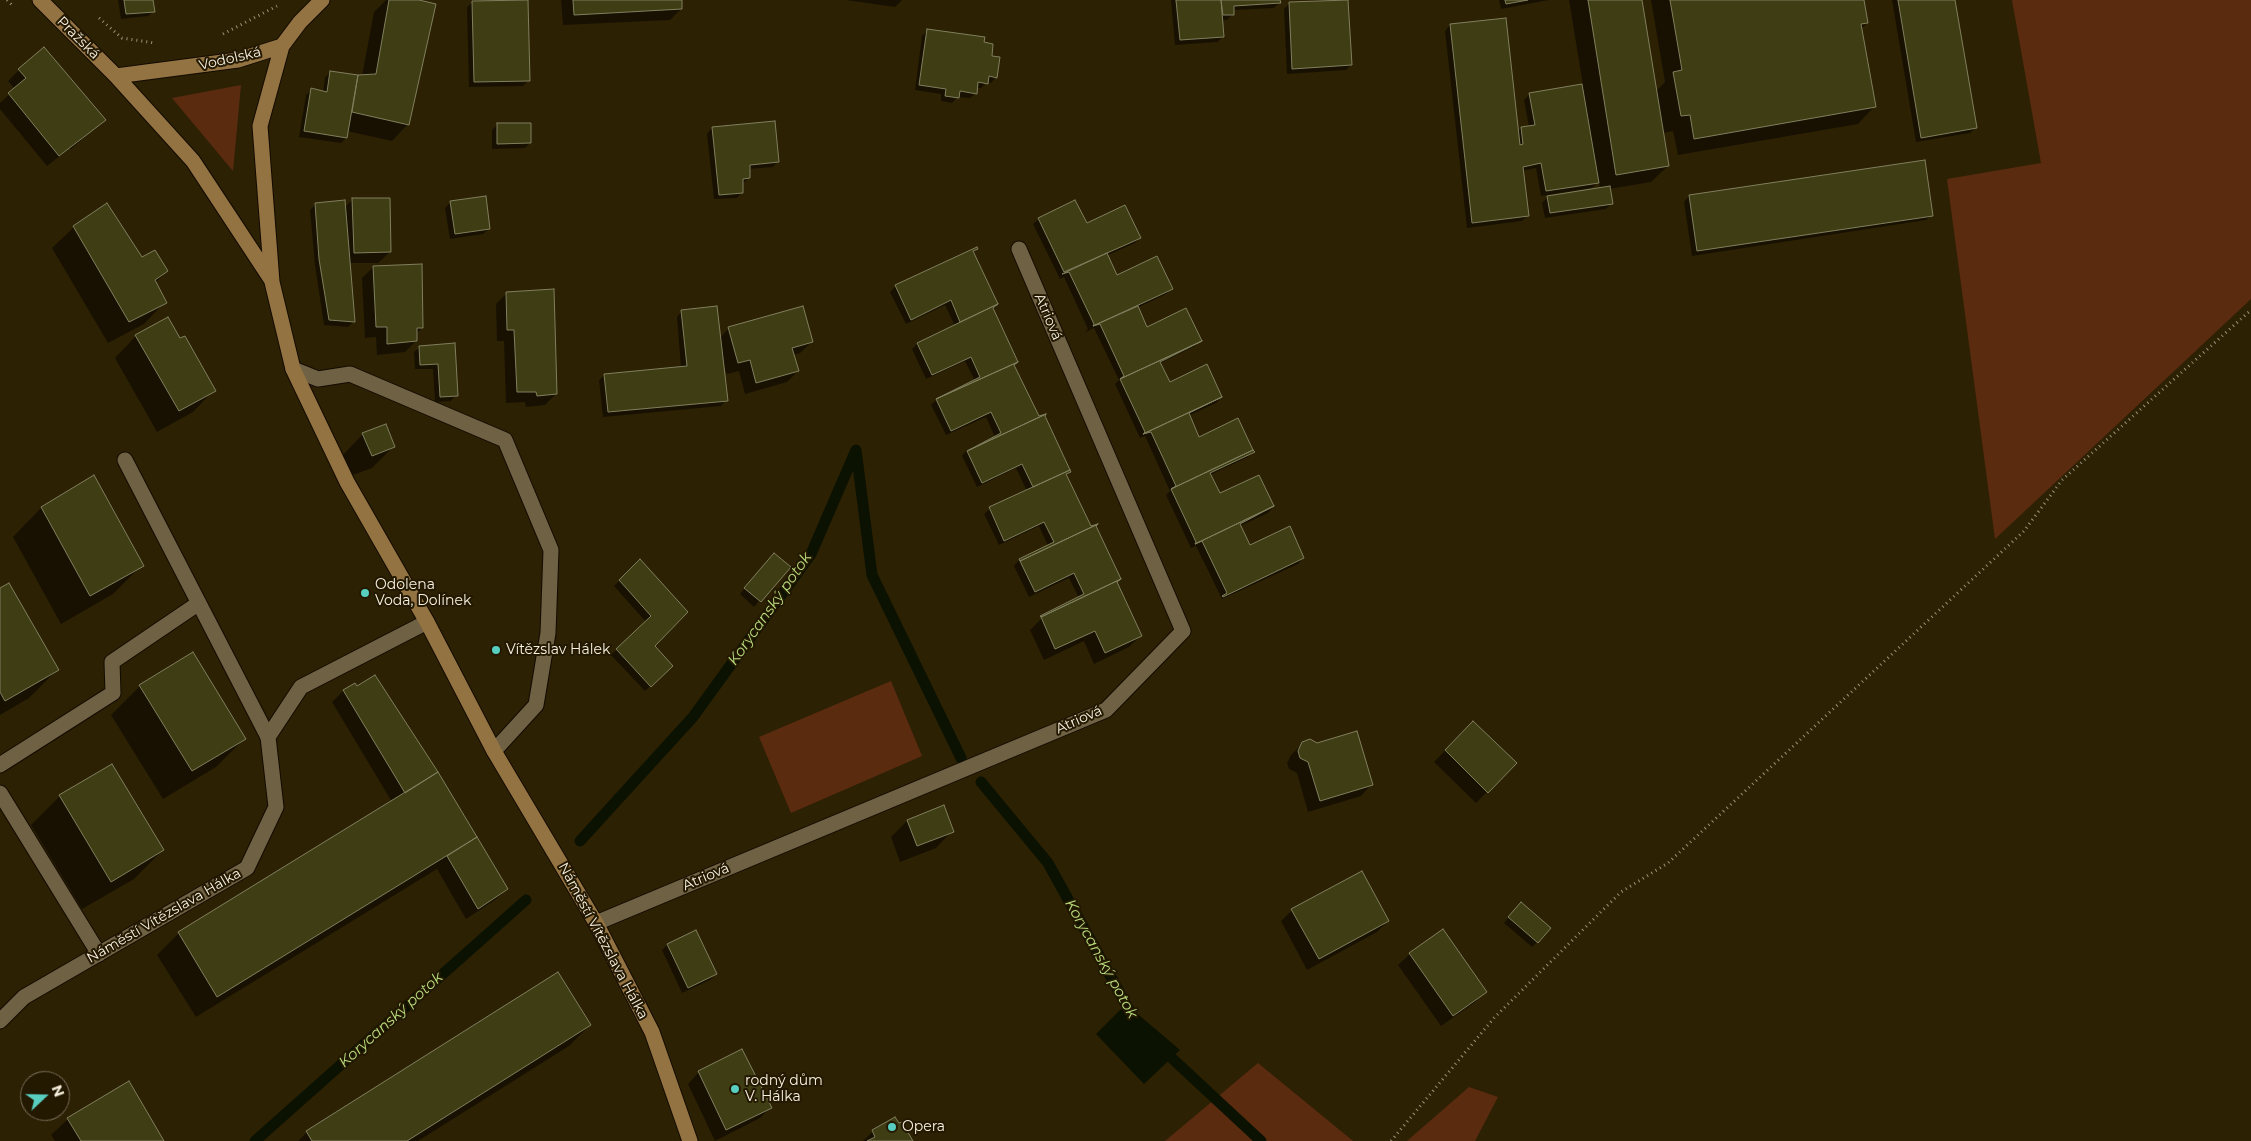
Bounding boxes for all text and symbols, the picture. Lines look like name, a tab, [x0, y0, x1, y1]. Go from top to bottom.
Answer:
street label: Pražská	[53, 13, 103, 63]
street label: Vodolská	[197, 44, 263, 74]
street label: Atriová	[1031, 291, 1065, 343]
water label: Korycanský potok	[724, 549, 816, 669]
place label: Odolena Voda, Dolínek	[375, 577, 471, 610]
marker: Odolena Voda, Dolínek	[359, 587, 371, 599]
place label: Vítězslav Hálek	[506, 642, 610, 658]
marker: Vítězslav Hálek	[490, 644, 502, 656]
street label: Atriová	[1053, 702, 1105, 738]
street label: Náměstí Vítězslava Hálka	[555, 860, 651, 1022]
street label: Atriová	[680, 860, 732, 894]
street label: Náměstí Vítězslava Hálka	[84, 865, 244, 967]
water label: Korycanský potok	[1061, 896, 1141, 1022]
water label: Korycanský potok	[335, 969, 447, 1071]
north arrow	[20, 1071, 70, 1121]
place label: rodný dům V. Hálka	[745, 1073, 823, 1106]
text: N	[48, 1082, 68, 1099]
marker: rodný dům V. Hálka	[729, 1083, 741, 1095]
place label: Opera	[902, 1119, 945, 1135]
marker: Opera	[886, 1121, 898, 1133]

